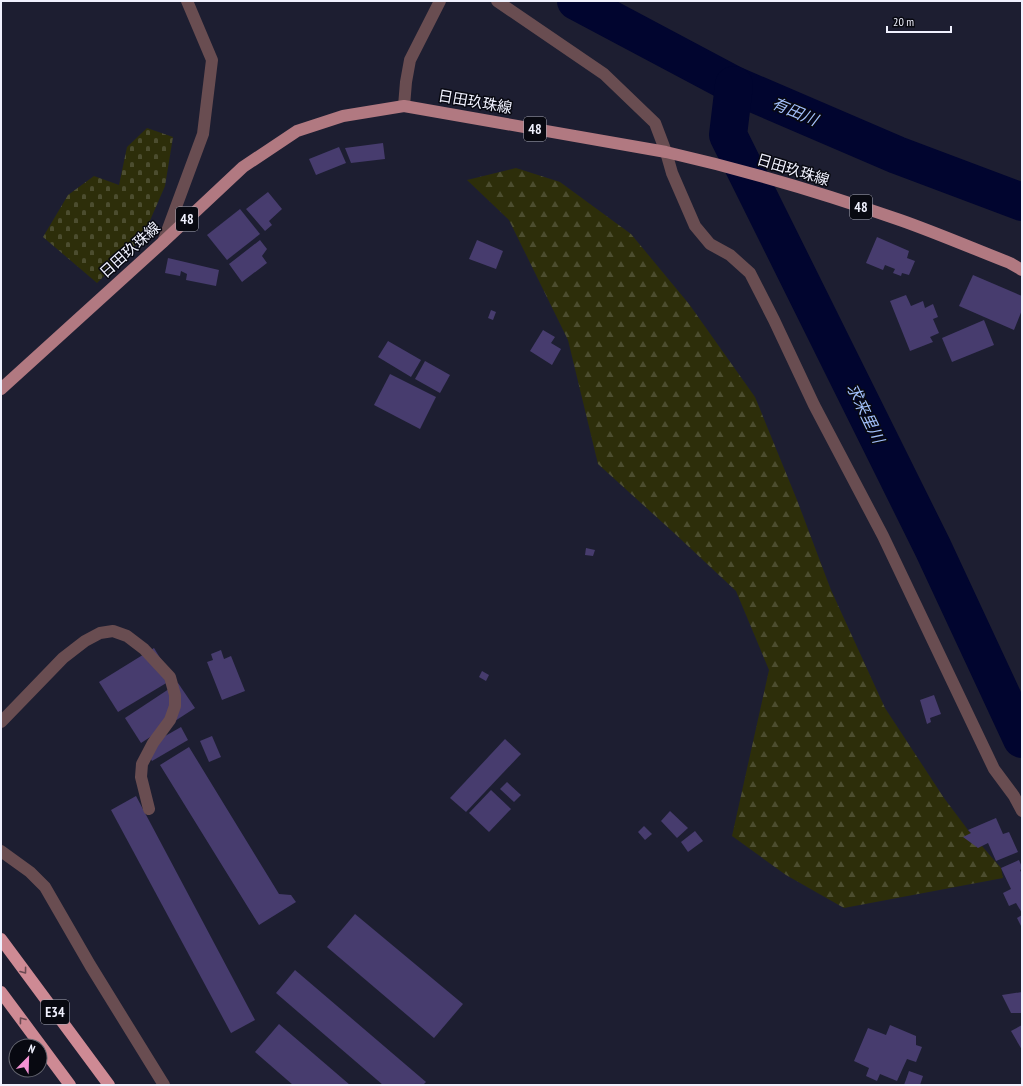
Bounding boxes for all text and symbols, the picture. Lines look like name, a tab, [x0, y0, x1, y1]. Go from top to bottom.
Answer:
scale bar	[887, 8, 951, 34]
text: 20 m	[893, 14, 914, 29]
street label: 日田玖珠線	[436, 86, 514, 117]
water label: 有田川	[769, 92, 823, 130]
road number: 48	[524, 117, 546, 141]
street label: 日田玖珠線	[754, 149, 832, 190]
road number: 48	[850, 195, 872, 219]
road number: 48	[176, 207, 198, 231]
street label: 日田玖珠線	[95, 217, 164, 282]
water label: 求来里川	[843, 380, 890, 448]
one-way arrow	[19, 966, 26, 973]
road number: E34	[41, 1000, 69, 1024]
one-way arrow	[19, 1017, 26, 1024]
north arrow	[8, 1038, 48, 1078]
text: N	[26, 1041, 37, 1056]

